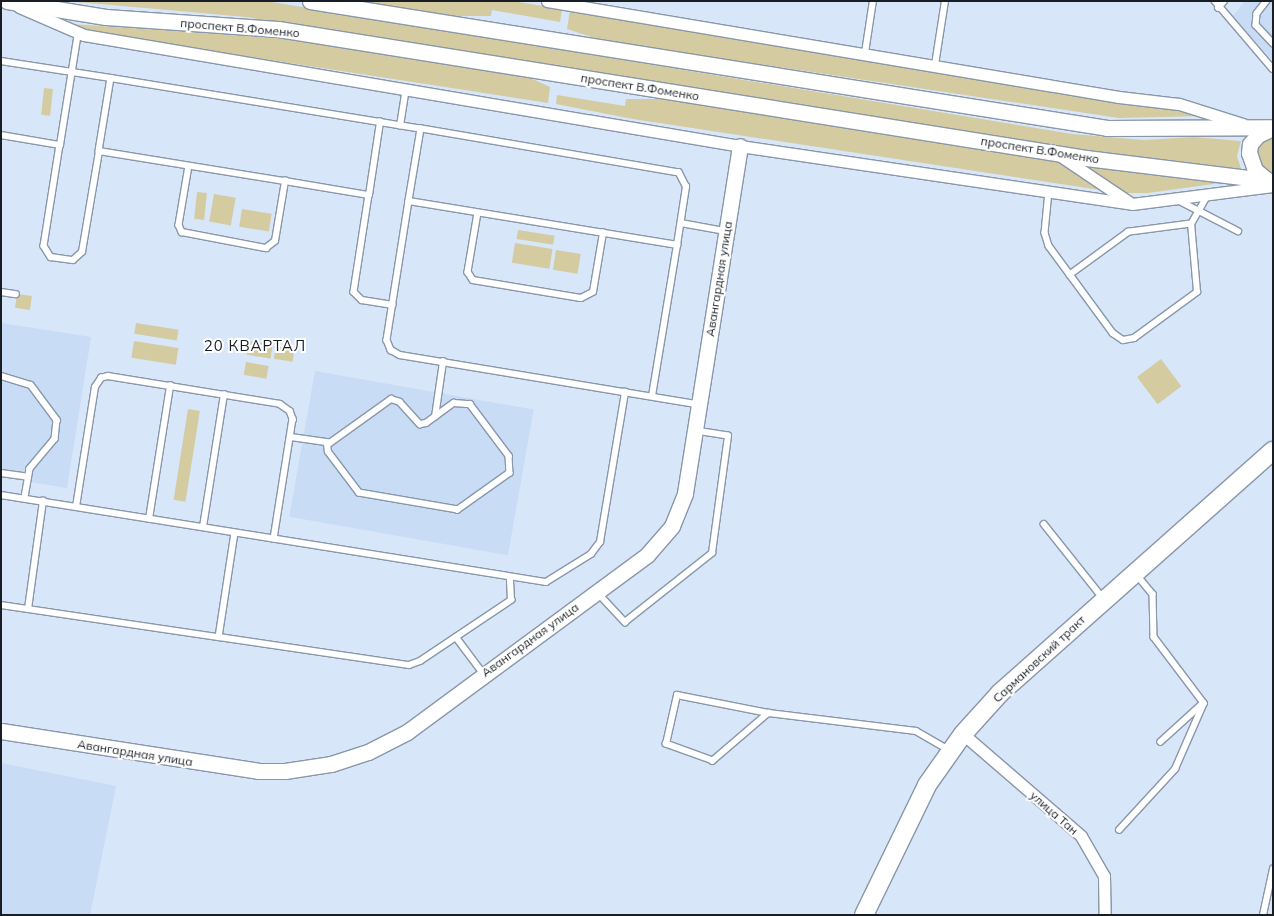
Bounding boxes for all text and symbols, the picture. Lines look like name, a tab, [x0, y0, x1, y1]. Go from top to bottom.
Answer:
street label: проспект В.Фоменко	[180, 16, 300, 40]
street label: проспект В.Фоменко	[580, 71, 700, 103]
street label: проспект В.Фоменко	[980, 134, 1100, 166]
street label: Авангардная улица	[703, 220, 735, 338]
district label: 20 КВАРТАЛ	[202, 337, 308, 355]
street label: Авангардная улица	[479, 600, 581, 680]
street label: Сармановский тракт	[990, 613, 1088, 705]
street label: Авангардная улица	[76, 737, 194, 769]
street label: улица Тан	[1027, 788, 1081, 838]

